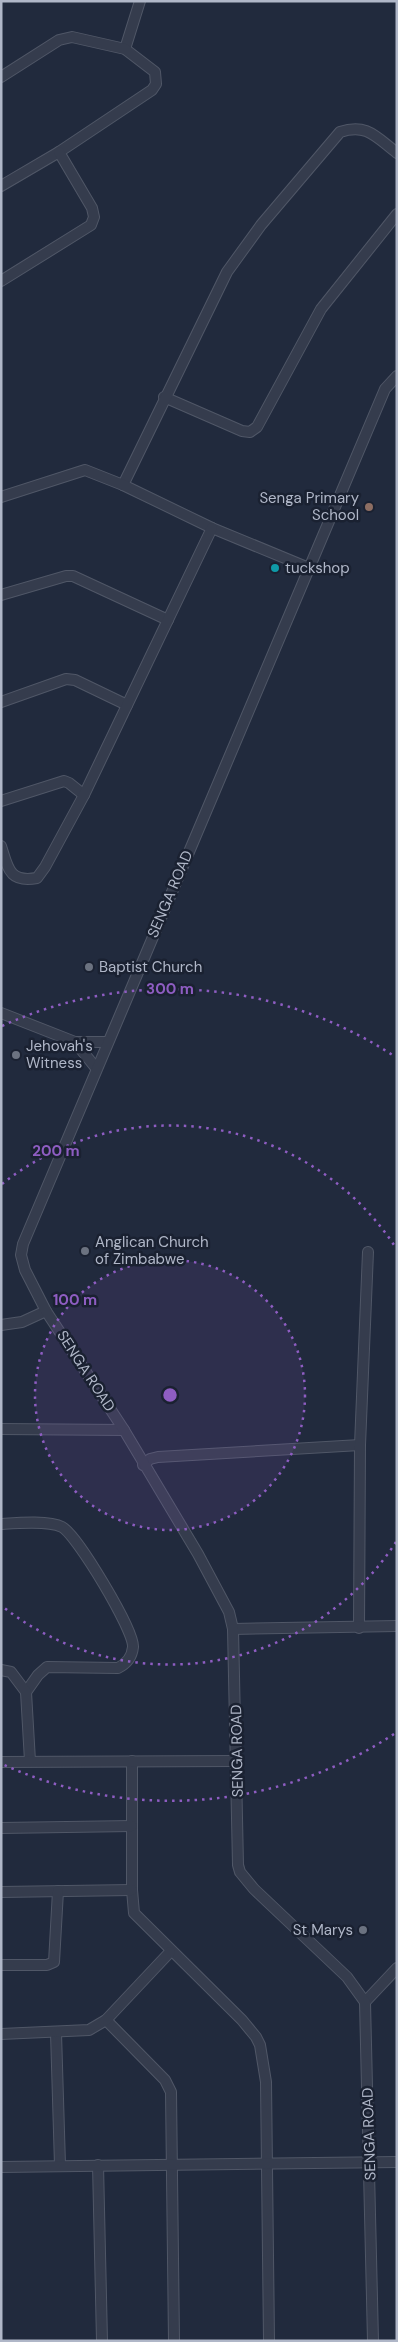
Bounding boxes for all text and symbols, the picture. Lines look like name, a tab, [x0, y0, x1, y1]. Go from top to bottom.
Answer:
place label: Senga Primary School	[259, 488, 360, 525]
marker: Senga Primary School	[363, 501, 375, 513]
place label: tuckshop	[285, 558, 350, 578]
marker: tuckshop	[269, 562, 281, 574]
street label: SENGA ROAD	[143, 847, 197, 941]
place label: Baptist Church	[99, 957, 202, 977]
marker: Baptist Church	[83, 961, 95, 973]
text: 300 m	[146, 979, 194, 999]
place label: Jehovah's Witness	[26, 1036, 93, 1073]
marker: Jehovah's Witness	[10, 1049, 22, 1061]
text: 200 m	[32, 1141, 80, 1161]
place label: Anglican Church of Zimbabwe	[95, 1232, 209, 1269]
marker: Anglican Church of Zimbabwe	[79, 1245, 91, 1257]
text: 100 m	[53, 1290, 97, 1310]
street label: SENGA ROAD	[52, 1327, 120, 1415]
centre of rings	[161, 1386, 179, 1404]
street label: SENGA ROAD	[226, 1704, 248, 1798]
place label: St Marys	[293, 1920, 353, 1940]
marker: St Marys	[357, 1924, 369, 1936]
street label: SENGA ROAD	[357, 2087, 381, 2181]

